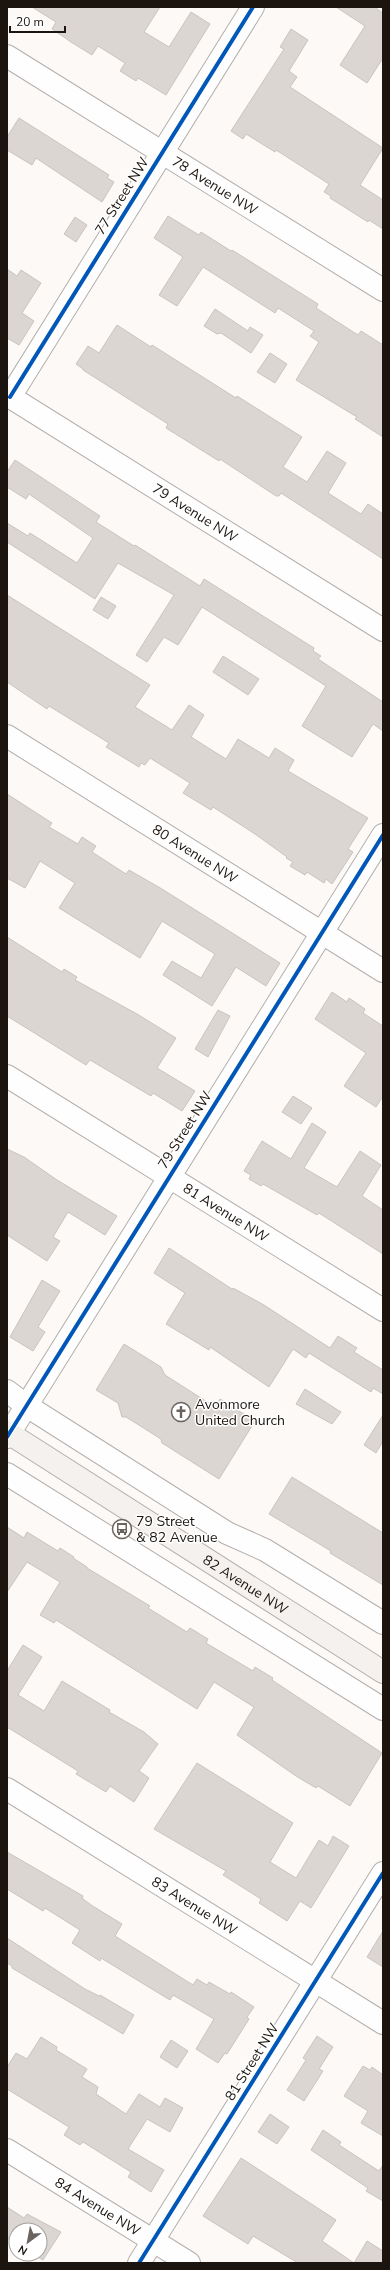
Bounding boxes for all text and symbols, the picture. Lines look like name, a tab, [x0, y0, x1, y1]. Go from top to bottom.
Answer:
scale bar	[10, 8, 65, 34]
text: 20 m	[16, 14, 44, 30]
street label: 78 Avenue NW	[169, 152, 262, 220]
street label: 77 Street NW	[91, 153, 154, 238]
street label: 79 Avenue NW	[149, 479, 242, 547]
street label: 80 Avenue NW	[149, 820, 242, 888]
street label: 79 Street NW	[154, 1087, 217, 1172]
street label: 81 Avenue NW	[180, 1178, 273, 1246]
place label: Avonmore United Church	[195, 1395, 285, 1430]
church icon: Avonmore United Church	[170, 1401, 192, 1423]
place label: 79 Street & 82 Avenue	[136, 1512, 217, 1547]
bus stop icon: 79 Street & 82 Avenue	[111, 1518, 133, 1540]
street label: 82 Avenue NW	[199, 1550, 292, 1619]
street label: 83 Avenue NW	[148, 1872, 242, 1940]
street label: 81 Street NW	[221, 2019, 284, 2104]
street label: 84 Avenue NW	[51, 2173, 145, 2241]
north arrow	[8, 2222, 48, 2262]
text: N	[15, 2242, 30, 2259]

